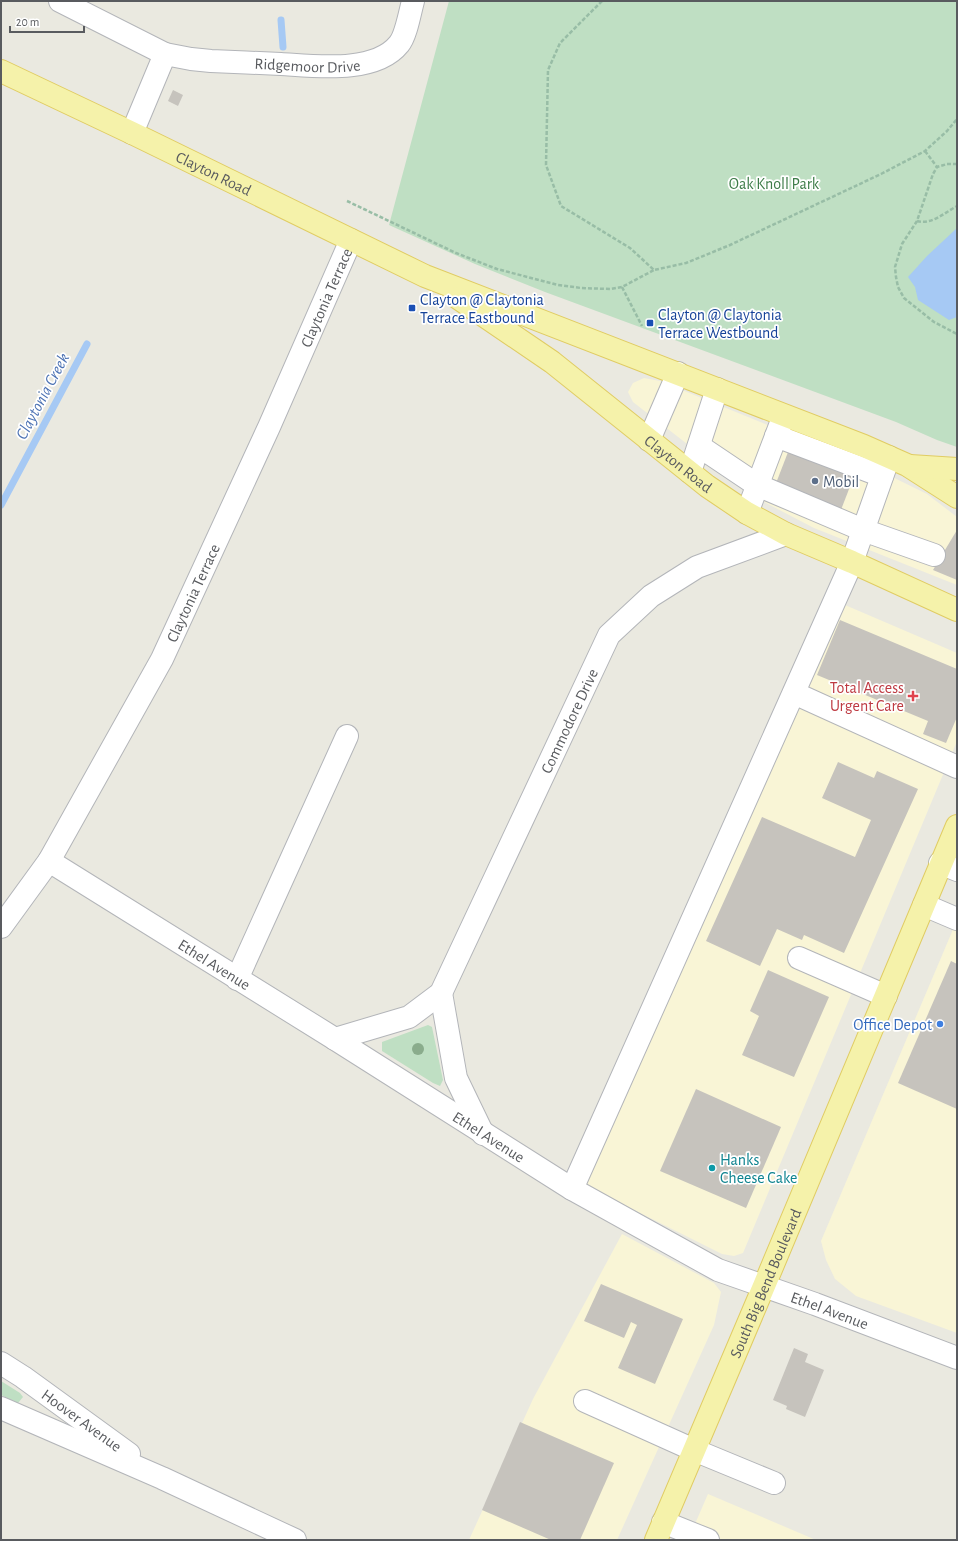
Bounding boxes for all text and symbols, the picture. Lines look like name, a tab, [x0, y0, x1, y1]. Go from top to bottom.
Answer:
scale bar	[10, 8, 84, 34]
text: 20 m	[16, 16, 39, 28]
street label: Ridgemoor Drive	[254, 56, 361, 76]
street label: Clayton Road	[173, 149, 254, 199]
park label: Oak Knoll Park	[729, 176, 820, 192]
street label: Claytonia Terrace	[298, 246, 355, 350]
place label: Clayton @ Claytonia Terrace Eastbound	[420, 292, 544, 326]
marker: Clayton @ Claytonia Terrace Eastbound	[407, 303, 417, 313]
place label: Clayton @ Claytonia Terrace Westbound	[658, 307, 782, 341]
marker: Clayton @ Claytonia Terrace Westbound	[645, 318, 655, 328]
water label: Claytonia Creek	[13, 350, 72, 442]
street label: Clayton Road	[641, 432, 715, 496]
place label: Mobil	[823, 474, 859, 490]
marker: Mobil	[810, 476, 820, 486]
street label: Claytonia Terrace	[164, 542, 223, 645]
street label: Commodore Drive	[538, 666, 601, 776]
place label: Total Access Urgent Care	[830, 680, 904, 714]
marker: Total Access Urgent Care	[907, 690, 919, 702]
street label: Ethel Avenue	[175, 937, 253, 993]
place label: Office Depot	[853, 1017, 932, 1033]
marker: Office Depot	[935, 1019, 945, 1029]
street label: Ethel Avenue	[450, 1109, 527, 1166]
place label: Hanks Cheese Cake	[720, 1152, 797, 1186]
marker: Hanks Cheese Cake	[707, 1163, 717, 1173]
street label: South Big Bend Boulevard	[727, 1207, 804, 1361]
street label: Ethel Avenue	[789, 1289, 870, 1333]
street label: Hoover Avenue	[38, 1386, 124, 1455]

